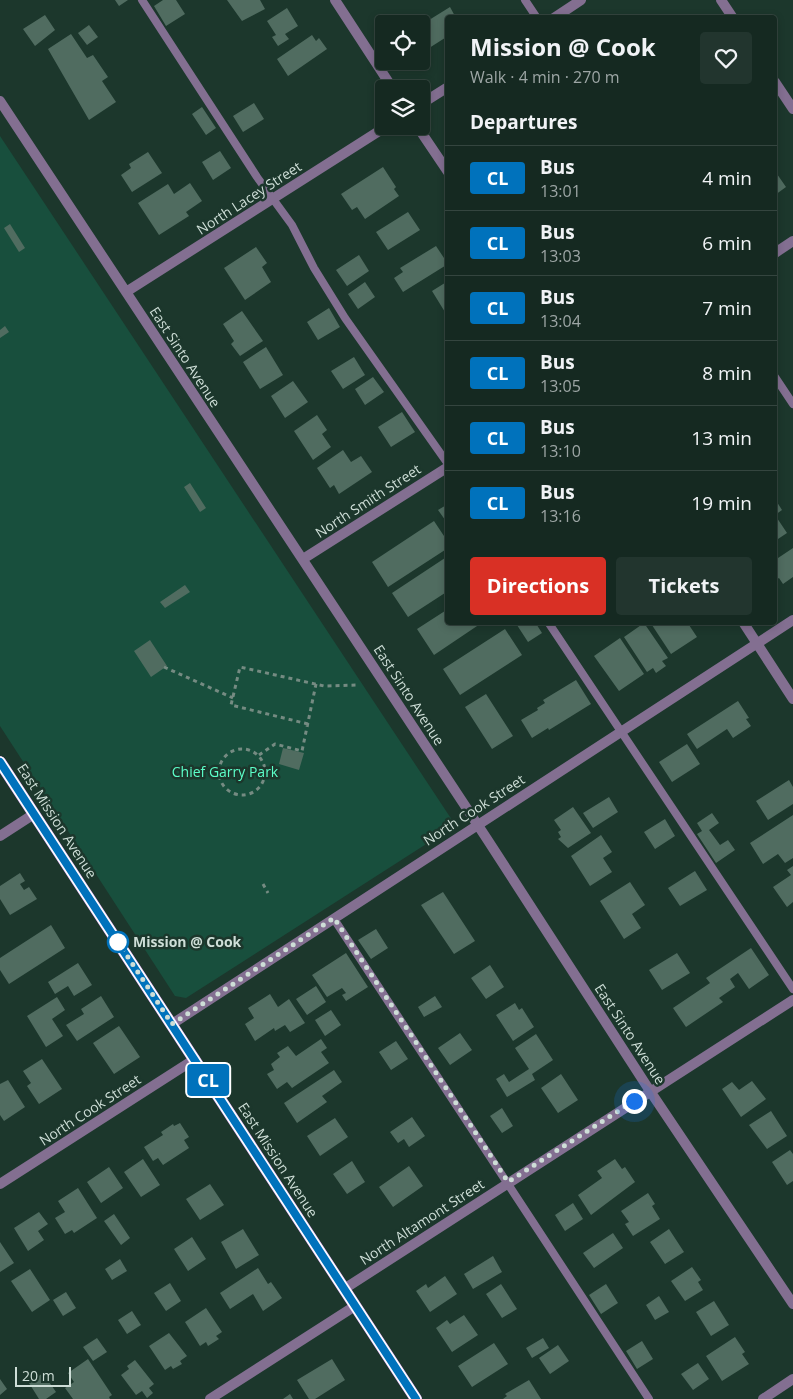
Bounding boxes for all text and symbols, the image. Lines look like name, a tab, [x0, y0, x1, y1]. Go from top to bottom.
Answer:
map controls	[375, 15, 430, 135]
button: locate	[375, 15, 430, 70]
text: Mission @ Cook	[470, 30, 656, 63]
button: heart	[700, 32, 752, 84]
text: Walk · 4 min · 270 m	[470, 66, 620, 88]
button: layers	[375, 80, 430, 135]
text: Departures	[470, 109, 577, 135]
text: Bus	[540, 154, 575, 180]
street label: North Lacey Street	[193, 157, 305, 239]
text: 4 min	[702, 165, 752, 191]
text: CL	[487, 166, 508, 190]
text: 13:01	[540, 180, 581, 202]
text: Bus	[540, 219, 575, 245]
text: 6 min	[702, 230, 752, 256]
text: CL	[487, 231, 508, 255]
text: 13:03	[540, 245, 581, 267]
text: Bus	[540, 284, 575, 310]
text: 7 min	[702, 295, 752, 321]
text: CL	[487, 296, 508, 320]
street label: East Sinto Avenue	[146, 303, 225, 411]
text: 13:04	[540, 310, 581, 332]
text: Bus	[540, 349, 575, 375]
text: 8 min	[702, 360, 752, 386]
text: CL	[487, 361, 508, 385]
text: 13:05	[540, 375, 581, 397]
text: Bus	[540, 414, 575, 440]
text: 13 min	[691, 425, 752, 451]
text: CL	[487, 426, 508, 450]
text: 13:10	[540, 440, 581, 462]
street label: North Smith Street	[311, 459, 424, 542]
text: Bus	[540, 479, 575, 505]
text: 19 min	[691, 490, 752, 516]
text: CL	[487, 491, 508, 515]
text: 13:16	[540, 505, 581, 527]
button: Directions	[470, 557, 606, 615]
button: Tickets	[616, 557, 752, 615]
street label: East Sinto Avenue	[370, 641, 449, 749]
street label: East Mission Avenue	[13, 760, 102, 882]
park label: Chief Garry Park	[172, 762, 279, 781]
street label: North Cook Street	[419, 770, 528, 850]
marker: Mission @ Cook	[107, 931, 129, 953]
place label: Mission @ Cook	[133, 932, 242, 951]
street label: East Sinto Avenue	[591, 980, 670, 1088]
line badge: CL	[186, 1064, 230, 1096]
text: CL	[197, 1068, 219, 1092]
street label: North Cook Street	[35, 1070, 144, 1150]
your location	[622, 1089, 647, 1114]
street label: East Mission Avenue	[234, 1099, 323, 1221]
street label: North Altamont Street	[356, 1174, 488, 1269]
scale bar	[15, 1364, 71, 1387]
text: 20 m	[22, 1366, 55, 1385]

